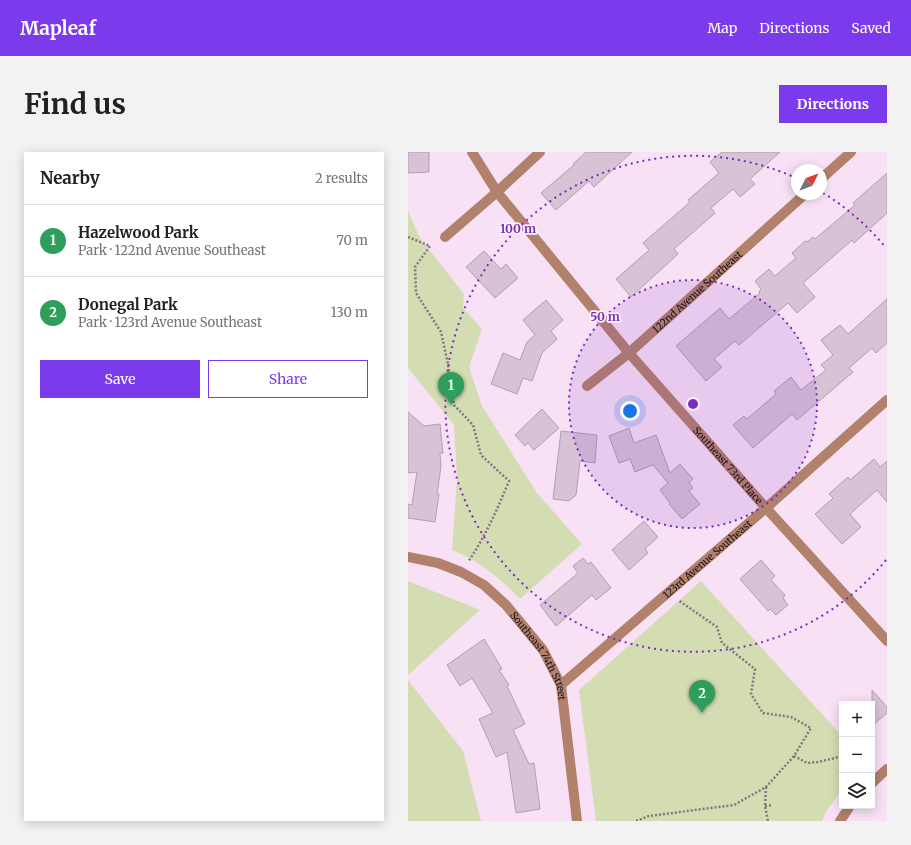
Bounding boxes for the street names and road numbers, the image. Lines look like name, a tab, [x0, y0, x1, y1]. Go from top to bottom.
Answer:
street label: 122nd Avenue Southeast	[649, 248, 745, 336]
street label: Southeast 73rd Place	[690, 424, 766, 507]
street label: 123rd Avenue Southeast	[660, 517, 754, 601]
street label: Southeast 74th Street	[507, 609, 569, 701]

